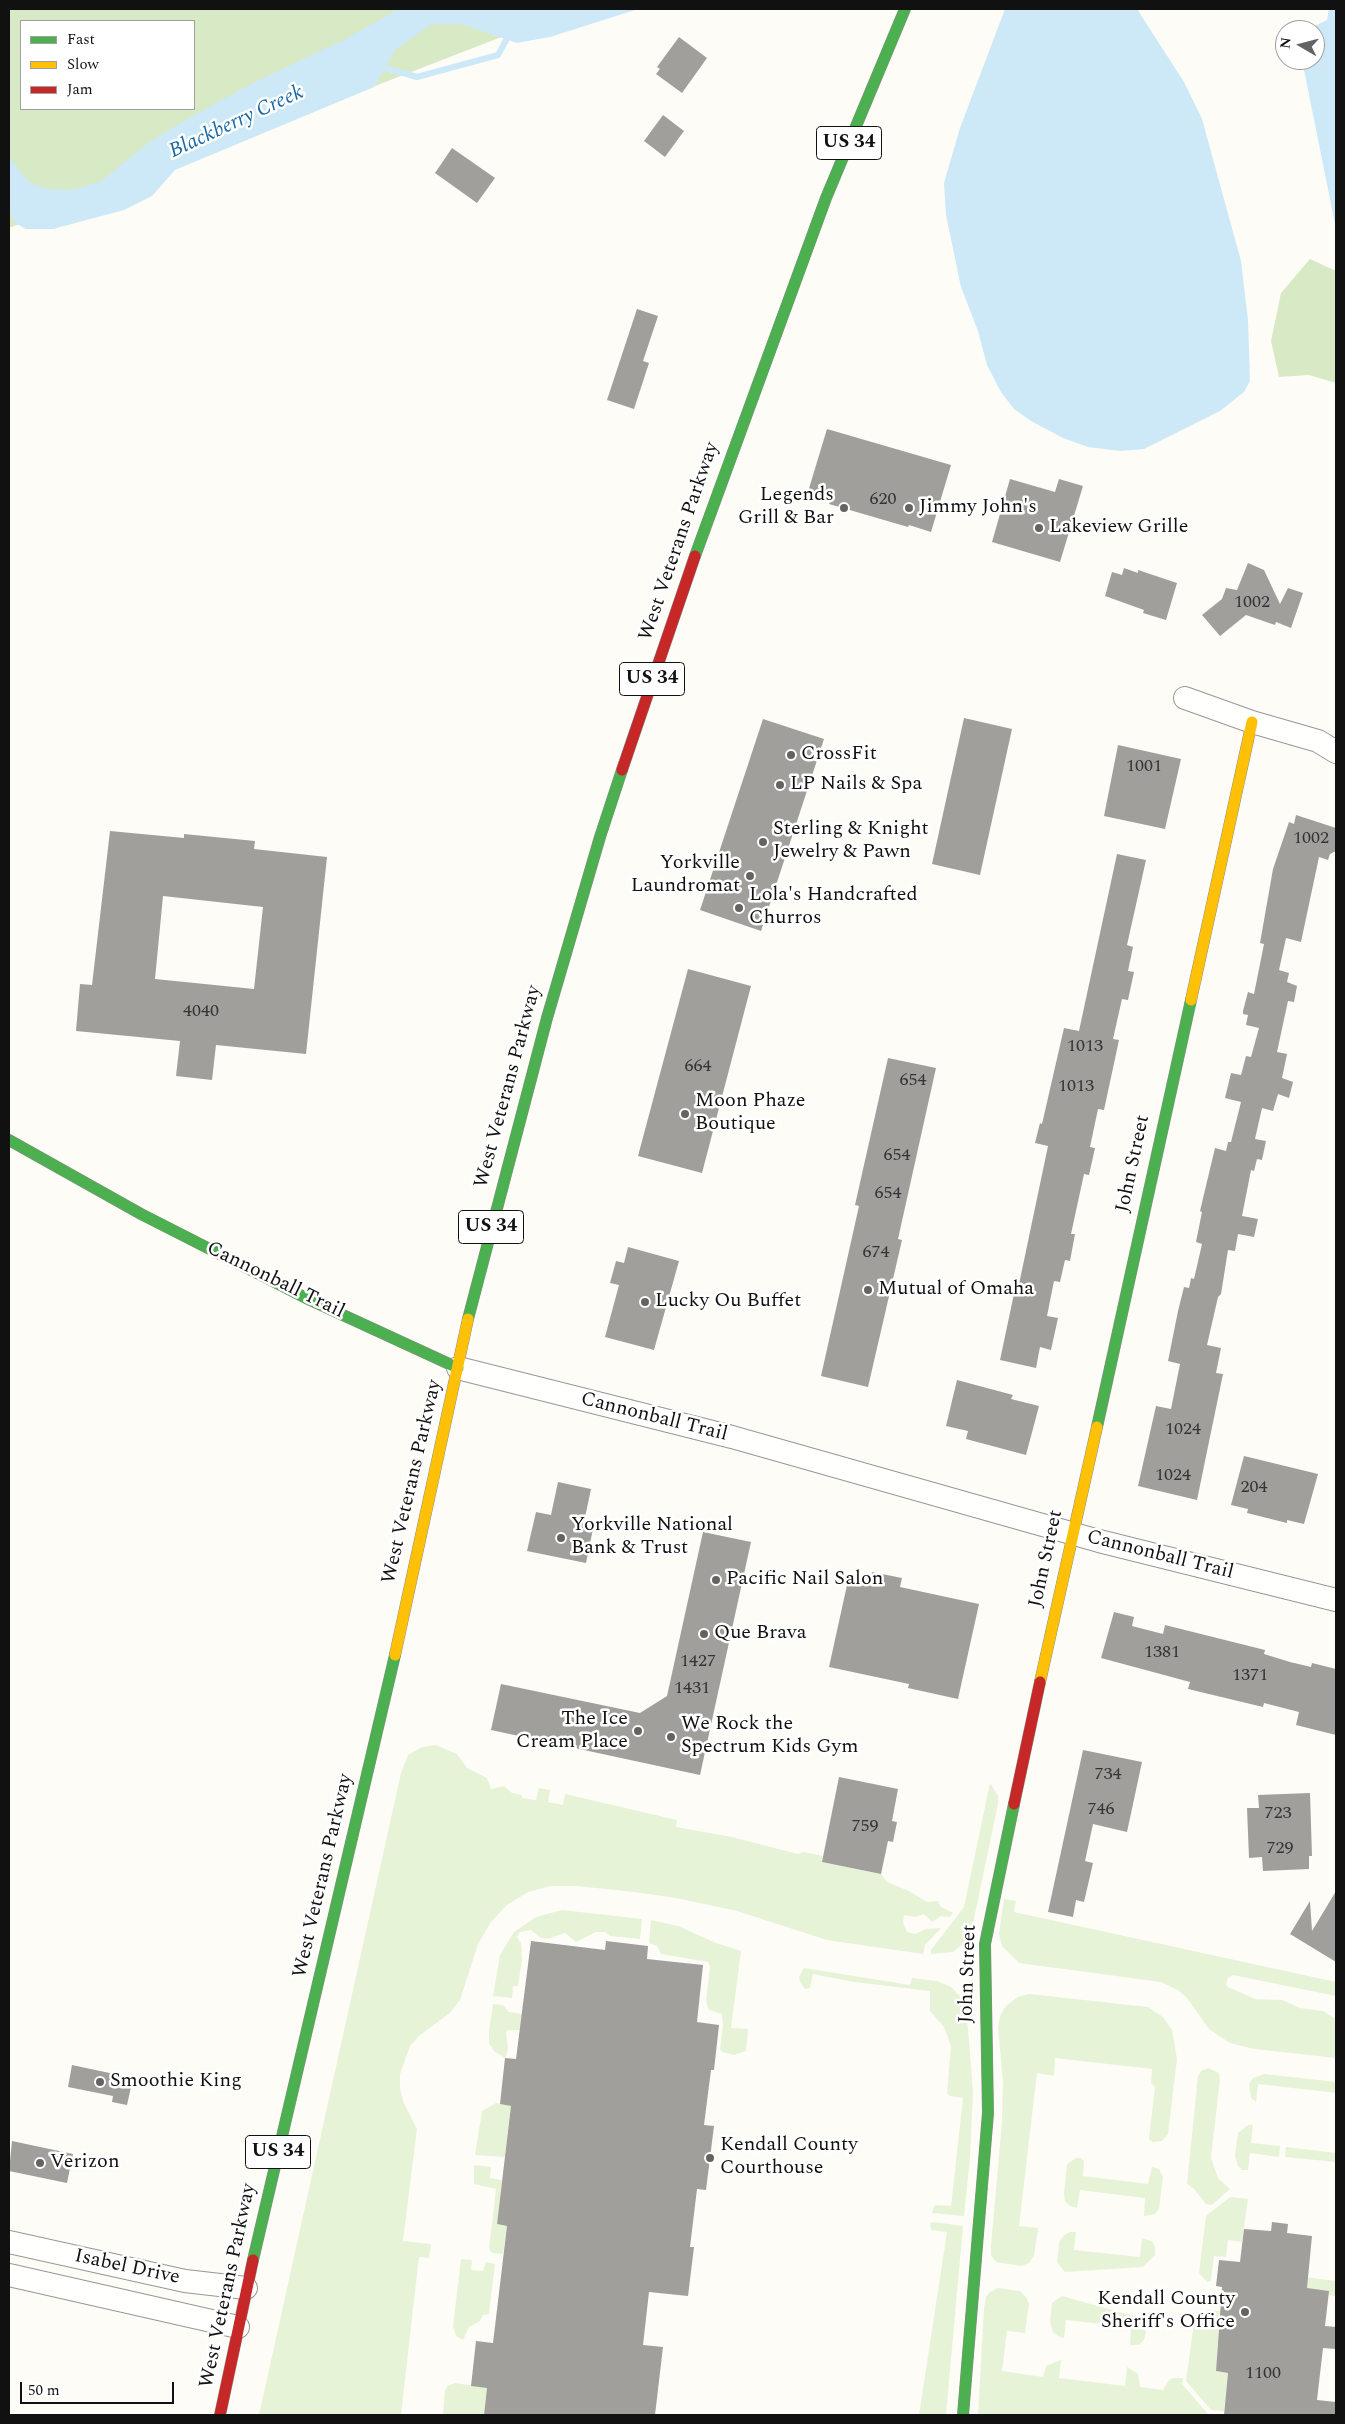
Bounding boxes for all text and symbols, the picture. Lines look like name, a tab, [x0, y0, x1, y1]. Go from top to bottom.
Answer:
legend	[20, 20, 195, 110]
north arrow	[1275, 20, 1325, 70]
text: Fast	[67, 28, 95, 51]
text: N	[1274, 36, 1297, 50]
text: Slow	[67, 53, 99, 76]
text: Jam	[67, 78, 93, 101]
water label: Blackberry Creek	[166, 81, 308, 165]
road number: US 34	[816, 126, 882, 160]
street label: West Veterans Parkway	[635, 440, 725, 644]
place label: Legends Grill & Bar	[738, 484, 834, 531]
house number: 620	[870, 489, 896, 511]
place label: Jimmy John's	[919, 496, 1037, 520]
marker: Legends Grill & Bar	[838, 502, 850, 514]
marker: Jimmy John's	[903, 502, 915, 514]
place label: Lakeview Grille	[1049, 516, 1188, 540]
marker: Lakeview Grille	[1033, 522, 1045, 534]
house number: 1002	[1234, 592, 1270, 614]
road number: US 34	[620, 662, 684, 696]
place label: CrossFit	[801, 743, 877, 767]
marker: CrossFit	[785, 749, 797, 761]
house number: 1001	[1126, 756, 1162, 778]
place label: LP Nails & Spa	[790, 773, 922, 797]
marker: LP Nails & Spa	[774, 779, 786, 791]
place label: Sterling & Knight Jewelry & Pawn	[773, 818, 929, 865]
house number: 1002	[1293, 828, 1329, 850]
marker: Sterling & Knight Jewelry & Pawn	[757, 836, 769, 848]
place label: Yorkville Laundromat	[631, 852, 740, 899]
marker: Yorkville Laundromat	[744, 870, 756, 882]
place label: Lola's Handcrafted Churros	[749, 884, 918, 931]
marker: Lola's Handcrafted Churros	[733, 902, 745, 914]
street label: West Veterans Parkway	[470, 983, 548, 1191]
house number: 4040	[183, 1001, 219, 1023]
house number: 1013	[1067, 1036, 1103, 1058]
house number: 664	[685, 1056, 711, 1078]
house number: 654	[900, 1070, 926, 1092]
house number: 1013	[1058, 1076, 1094, 1098]
place label: Moon Phaze Boutique	[695, 1090, 806, 1137]
marker: Moon Phaze Boutique	[679, 1108, 691, 1120]
street label: John Street	[1112, 1113, 1156, 1215]
house number: 654	[884, 1145, 910, 1167]
house number: 654	[875, 1183, 901, 1205]
road number: US 34	[458, 1210, 524, 1244]
street label: Cannonball Trail	[202, 1237, 348, 1325]
house number: 674	[863, 1242, 889, 1264]
place label: Mutual of Omaha	[878, 1278, 1034, 1302]
marker: Mutual of Omaha	[862, 1284, 874, 1296]
place label: Lucky Ou Buffet	[655, 1290, 801, 1314]
marker: Lucky Ou Buffet	[639, 1296, 651, 1308]
street label: West Veterans Parkway	[378, 1378, 448, 1586]
street label: Cannonball Trail	[578, 1388, 730, 1448]
house number: 1024	[1165, 1419, 1201, 1441]
house number: 1024	[1155, 1465, 1191, 1487]
house number: 204	[1241, 1477, 1267, 1499]
street label: John Street	[1025, 1508, 1069, 1610]
place label: Yorkville National Bank & Trust	[571, 1514, 733, 1561]
street label: Cannonball Trail	[1084, 1526, 1236, 1586]
marker: Yorkville National Bank & Trust	[555, 1532, 567, 1544]
place label: Pacific Nail Salon	[726, 1568, 883, 1592]
marker: Pacific Nail Salon	[710, 1574, 722, 1586]
place label: Que Brava	[714, 1622, 806, 1646]
marker: Que Brava	[698, 1628, 710, 1640]
house number: 1381	[1144, 1642, 1180, 1664]
house number: 1427	[680, 1651, 716, 1673]
house number: 1371	[1232, 1665, 1268, 1687]
house number: 1431	[674, 1678, 710, 1700]
place label: The Ice Cream Place	[516, 1708, 628, 1755]
place label: We Rock the Spectrum Kids Gym	[681, 1713, 858, 1760]
marker: The Ice Cream Place	[632, 1725, 644, 1737]
marker: We Rock the Spectrum Kids Gym	[665, 1731, 677, 1743]
house number: 734	[1095, 1764, 1121, 1786]
street label: West Veterans Parkway	[289, 1772, 359, 1980]
house number: 746	[1088, 1799, 1114, 1821]
house number: 723	[1265, 1803, 1291, 1825]
house number: 759	[852, 1816, 878, 1838]
house number: 729	[1267, 1838, 1293, 1860]
street label: John Street	[955, 1924, 983, 2024]
place label: Smoothie King	[110, 2070, 242, 2094]
marker: Smoothie King	[94, 2076, 106, 2088]
place label: Kendall County Courthouse	[720, 2134, 858, 2181]
road number: US 34	[246, 2136, 310, 2168]
place label: Verizon	[50, 2151, 120, 2175]
marker: Kendall County Courthouse	[704, 2152, 716, 2164]
marker: Verizon	[34, 2157, 46, 2169]
street label: West Veterans Parkway	[196, 2182, 262, 2390]
street label: Isabel Drive	[72, 2245, 182, 2291]
place label: Kendall County Sheriff's Office	[1097, 2288, 1235, 2335]
marker: Kendall County Sheriff's Office	[1239, 2306, 1251, 2318]
house number: 1100	[1245, 2363, 1281, 2385]
scale bar	[22, 2372, 176, 2404]
text: 50 m	[28, 2379, 60, 2402]

